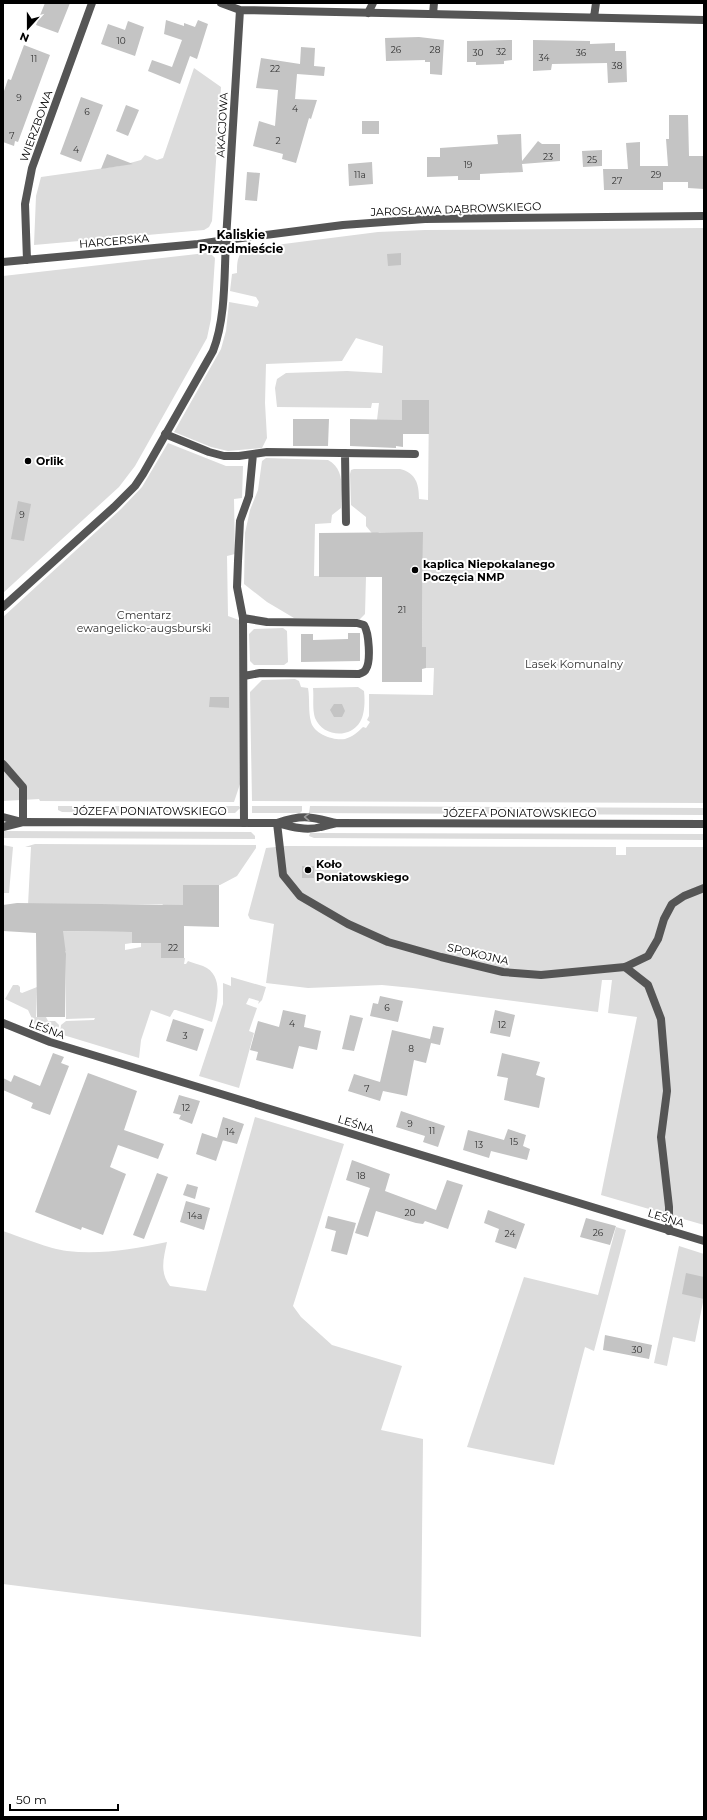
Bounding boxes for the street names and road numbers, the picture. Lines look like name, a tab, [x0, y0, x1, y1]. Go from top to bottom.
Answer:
street label: WIERZBOWA	[17, 88, 55, 164]
street label: AKACJOWA	[213, 92, 231, 158]
street label: JAROSŁAWA DĄBROWSKIEGO	[369, 199, 542, 219]
street label: HARCERSKA	[78, 231, 150, 251]
street label: JÓZEFA PONIATOWSKIEGO	[72, 804, 227, 818]
street label: JÓZEFA PONIATOWSKIEGO	[442, 806, 597, 820]
street label: SPOKOJNA	[446, 940, 510, 968]
street label: LEŚNA	[27, 1016, 67, 1042]
street label: LEŚNA	[336, 1112, 376, 1136]
street label: LEŚNA	[646, 1206, 686, 1230]

